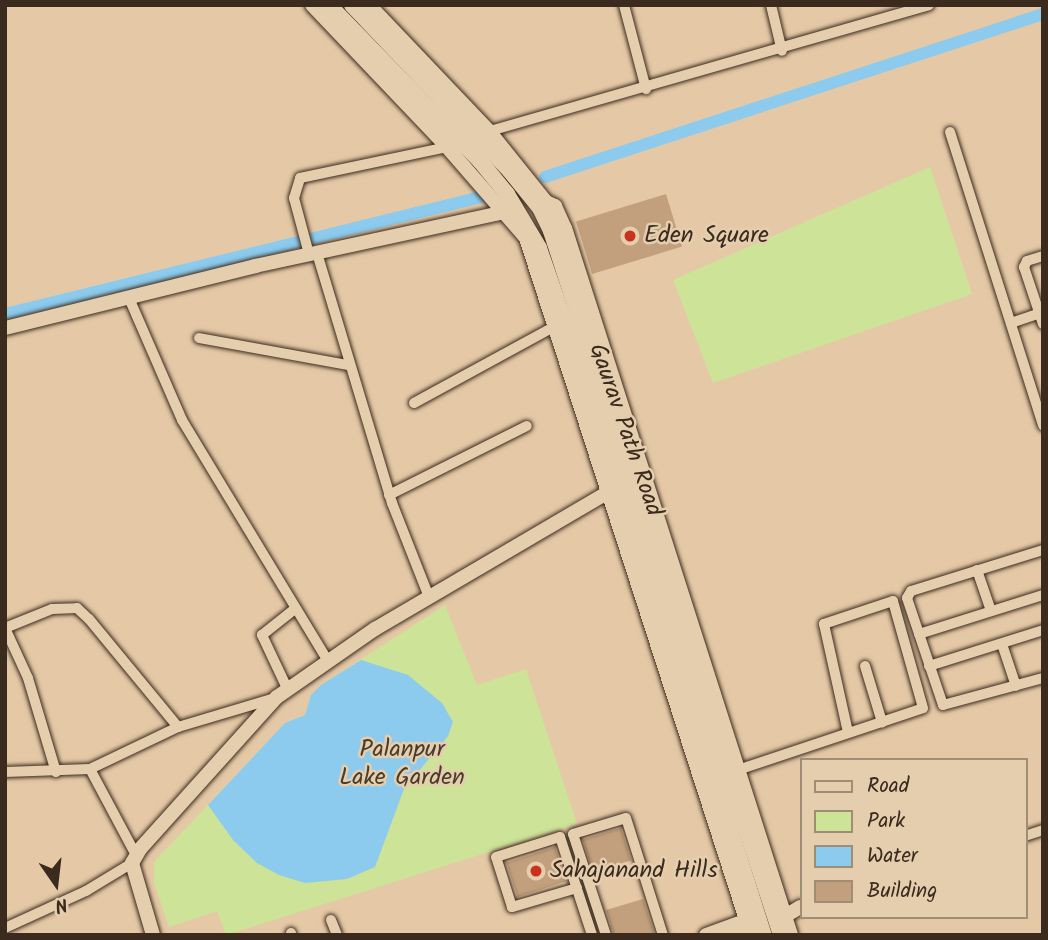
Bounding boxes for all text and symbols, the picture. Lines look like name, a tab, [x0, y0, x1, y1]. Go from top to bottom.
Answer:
place label: Eden Square	[644, 222, 769, 250]
marker: Eden Square	[622, 228, 638, 244]
street label: Gaurav Path Road	[582, 340, 668, 520]
park label: Palanpur Lake Garden	[339, 736, 465, 792]
legend	[800, 758, 1027, 919]
text: Road	[867, 770, 909, 803]
text: Park	[867, 805, 905, 838]
text: Water	[867, 840, 918, 873]
north arrow	[21, 849, 91, 919]
place label: Sahajanand Hills	[550, 857, 718, 885]
marker: Sahajanand Hills	[528, 863, 544, 879]
text: Building	[867, 875, 937, 908]
text: N	[52, 888, 71, 920]

